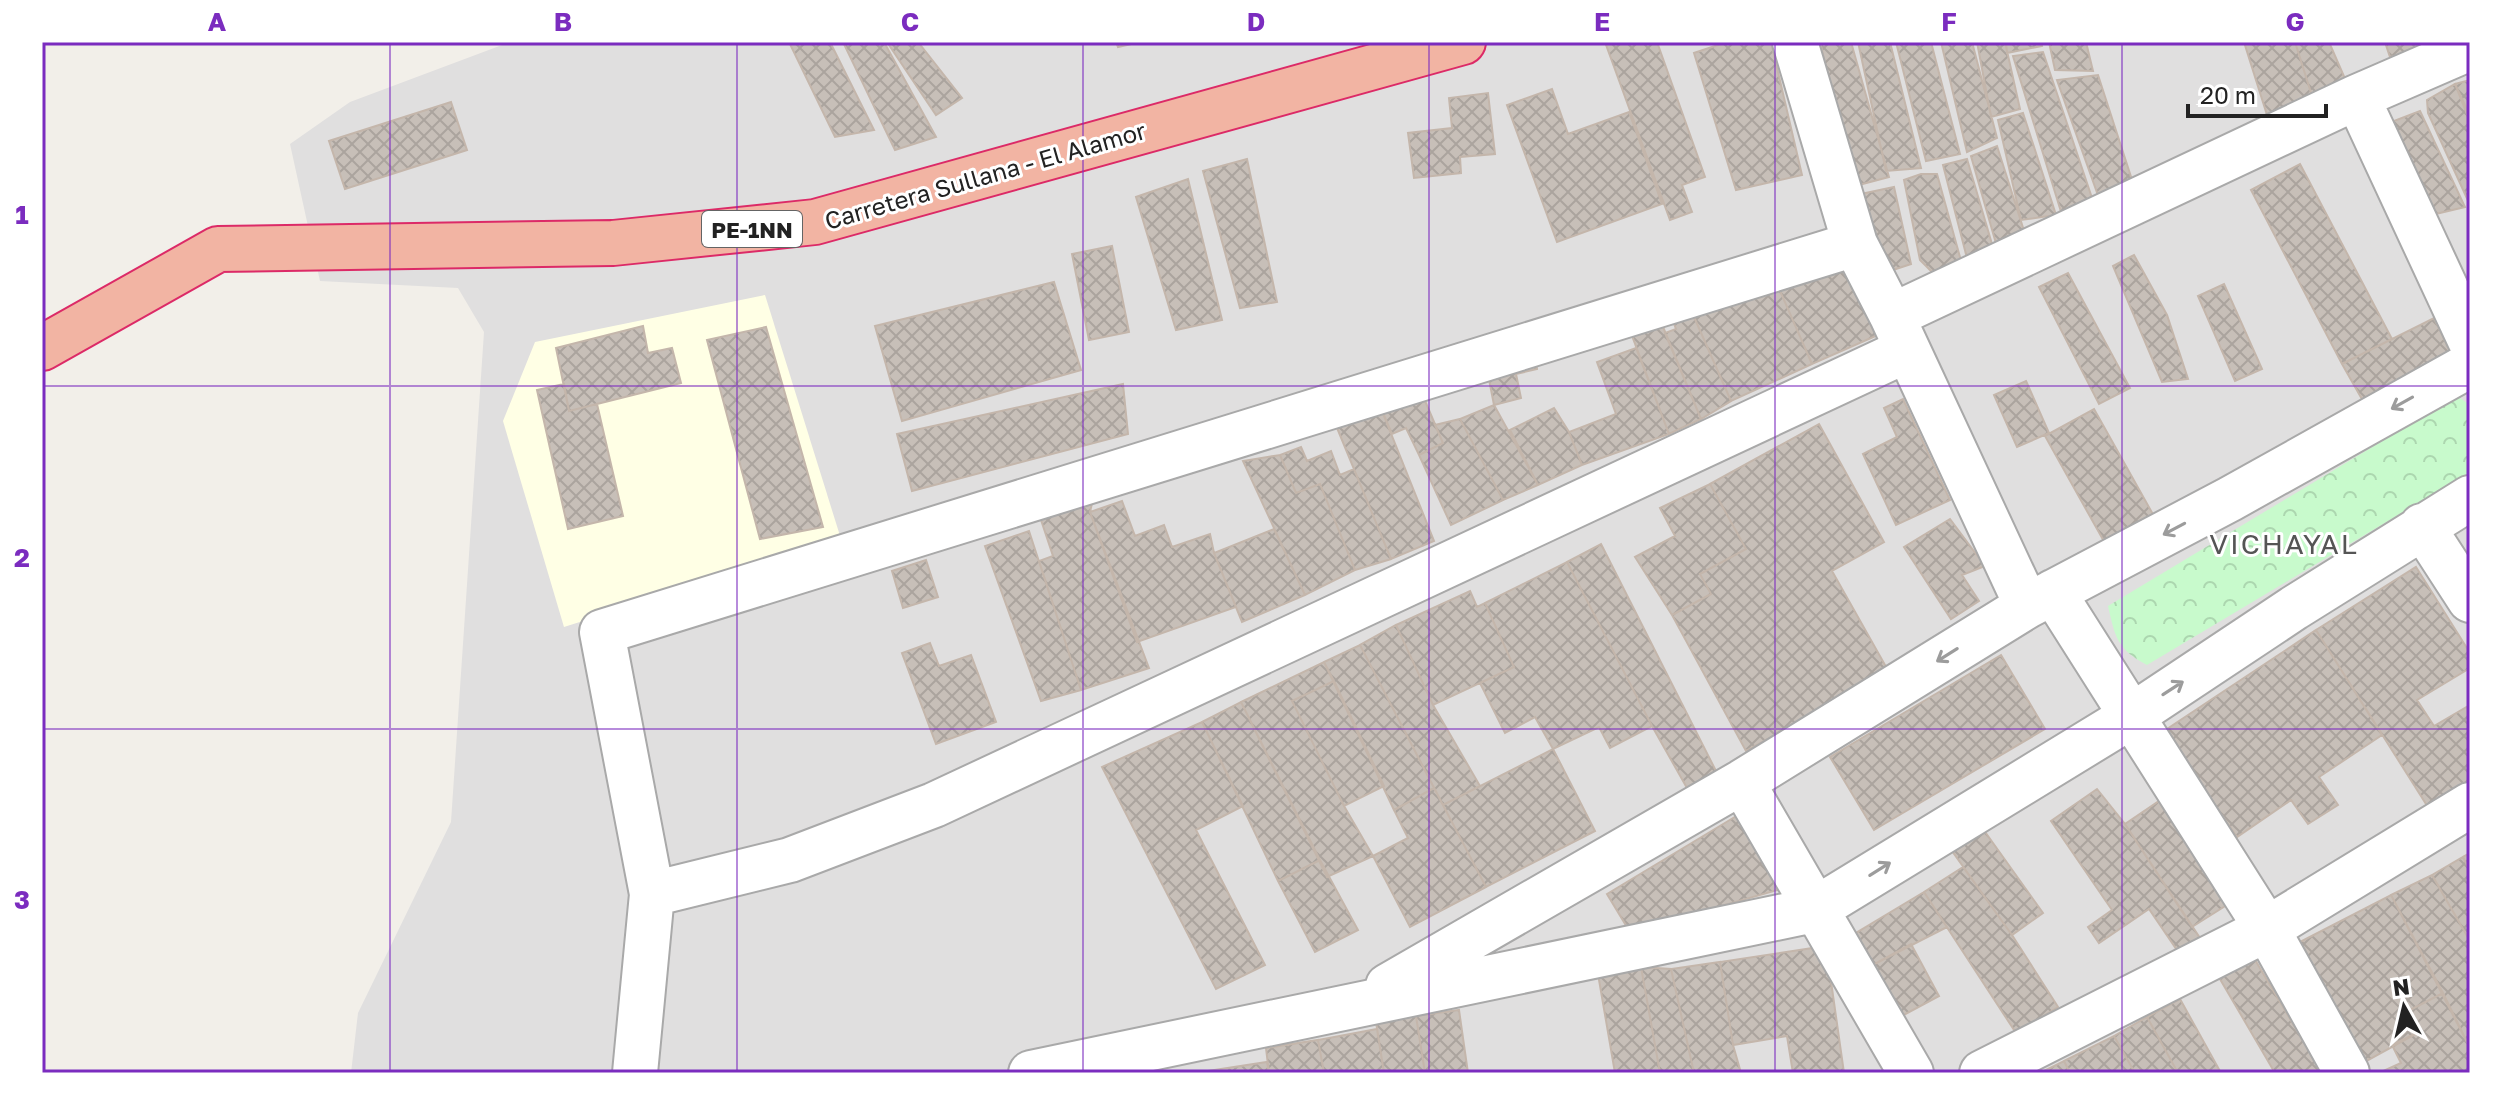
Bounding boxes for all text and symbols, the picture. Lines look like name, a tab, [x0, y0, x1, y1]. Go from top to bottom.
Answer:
text: A	[208, 6, 227, 37]
text: B	[554, 6, 572, 37]
text: C	[901, 6, 919, 37]
text: D	[1247, 6, 1265, 37]
text: E	[1594, 6, 1610, 37]
text: F	[1941, 6, 1957, 37]
text: G	[2285, 6, 2305, 37]
scale bar	[2188, 68, 2326, 118]
text: 20 m	[2200, 80, 2256, 109]
street label: Carretera Sullana - El Alamor	[821, 115, 1149, 235]
text: 1	[15, 199, 29, 230]
road number: PE-1NN	[702, 211, 802, 247]
one-way arrow	[2391, 396, 2414, 412]
one-way arrow	[2163, 521, 2186, 537]
district label: VICHAYAL	[2209, 527, 2359, 560]
text: 2	[14, 542, 30, 573]
one-way arrow	[1936, 647, 1959, 663]
one-way arrow	[2161, 680, 2183, 697]
one-way arrow	[1868, 861, 1891, 877]
text: 3	[14, 884, 30, 915]
north arrow	[2364, 967, 2444, 1047]
text: N	[2391, 972, 2411, 1001]

